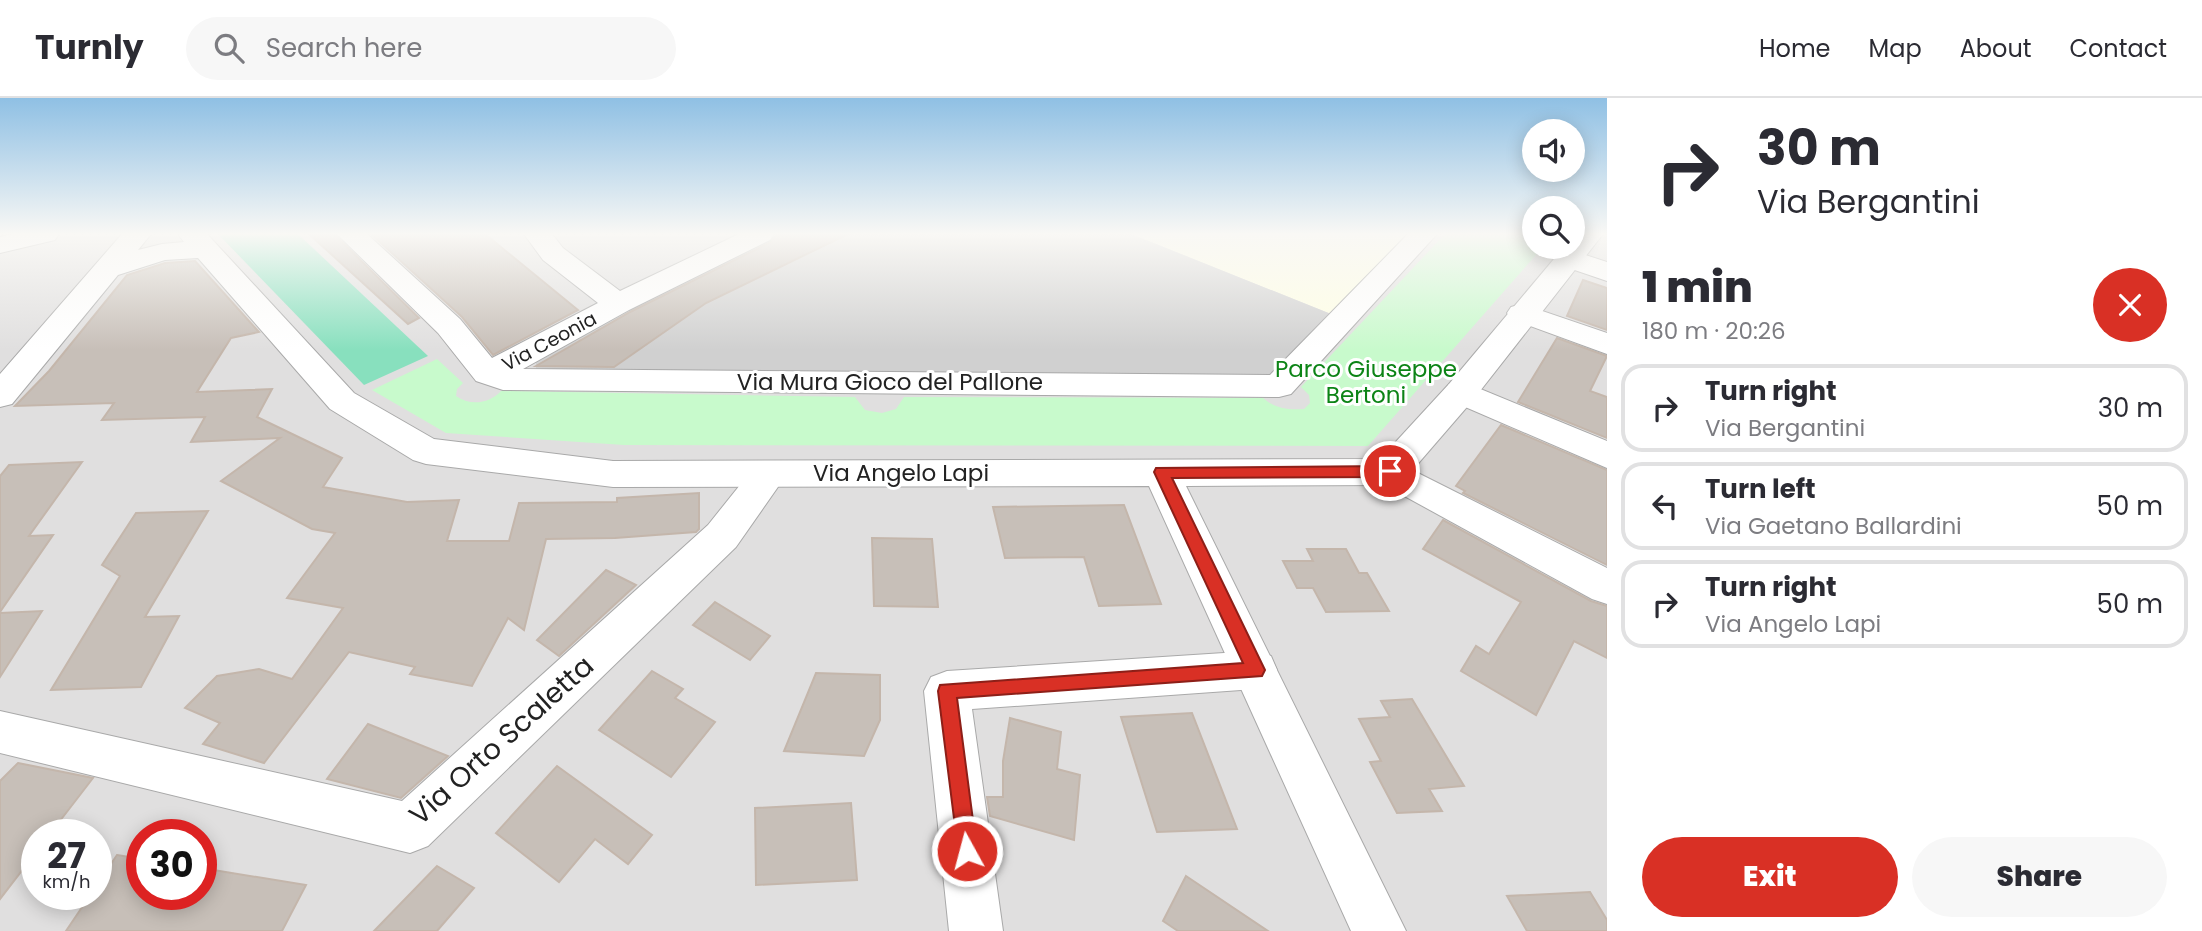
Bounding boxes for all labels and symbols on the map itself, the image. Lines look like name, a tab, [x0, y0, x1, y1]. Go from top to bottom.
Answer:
street label: Via Ceonia	[497, 305, 601, 378]
park label: Parco Giuseppe Bertoni	[1275, 353, 1457, 411]
street label: Via Mura Gioco del Pallone	[737, 366, 1043, 398]
pin	[1360, 441, 1420, 501]
street label: Via Angelo Lapi	[813, 457, 989, 489]
street label: Via Orto Scaletta	[401, 647, 602, 834]
position arrow	[930, 814, 1004, 888]
speed limit sign: 30	[126, 819, 217, 910]

